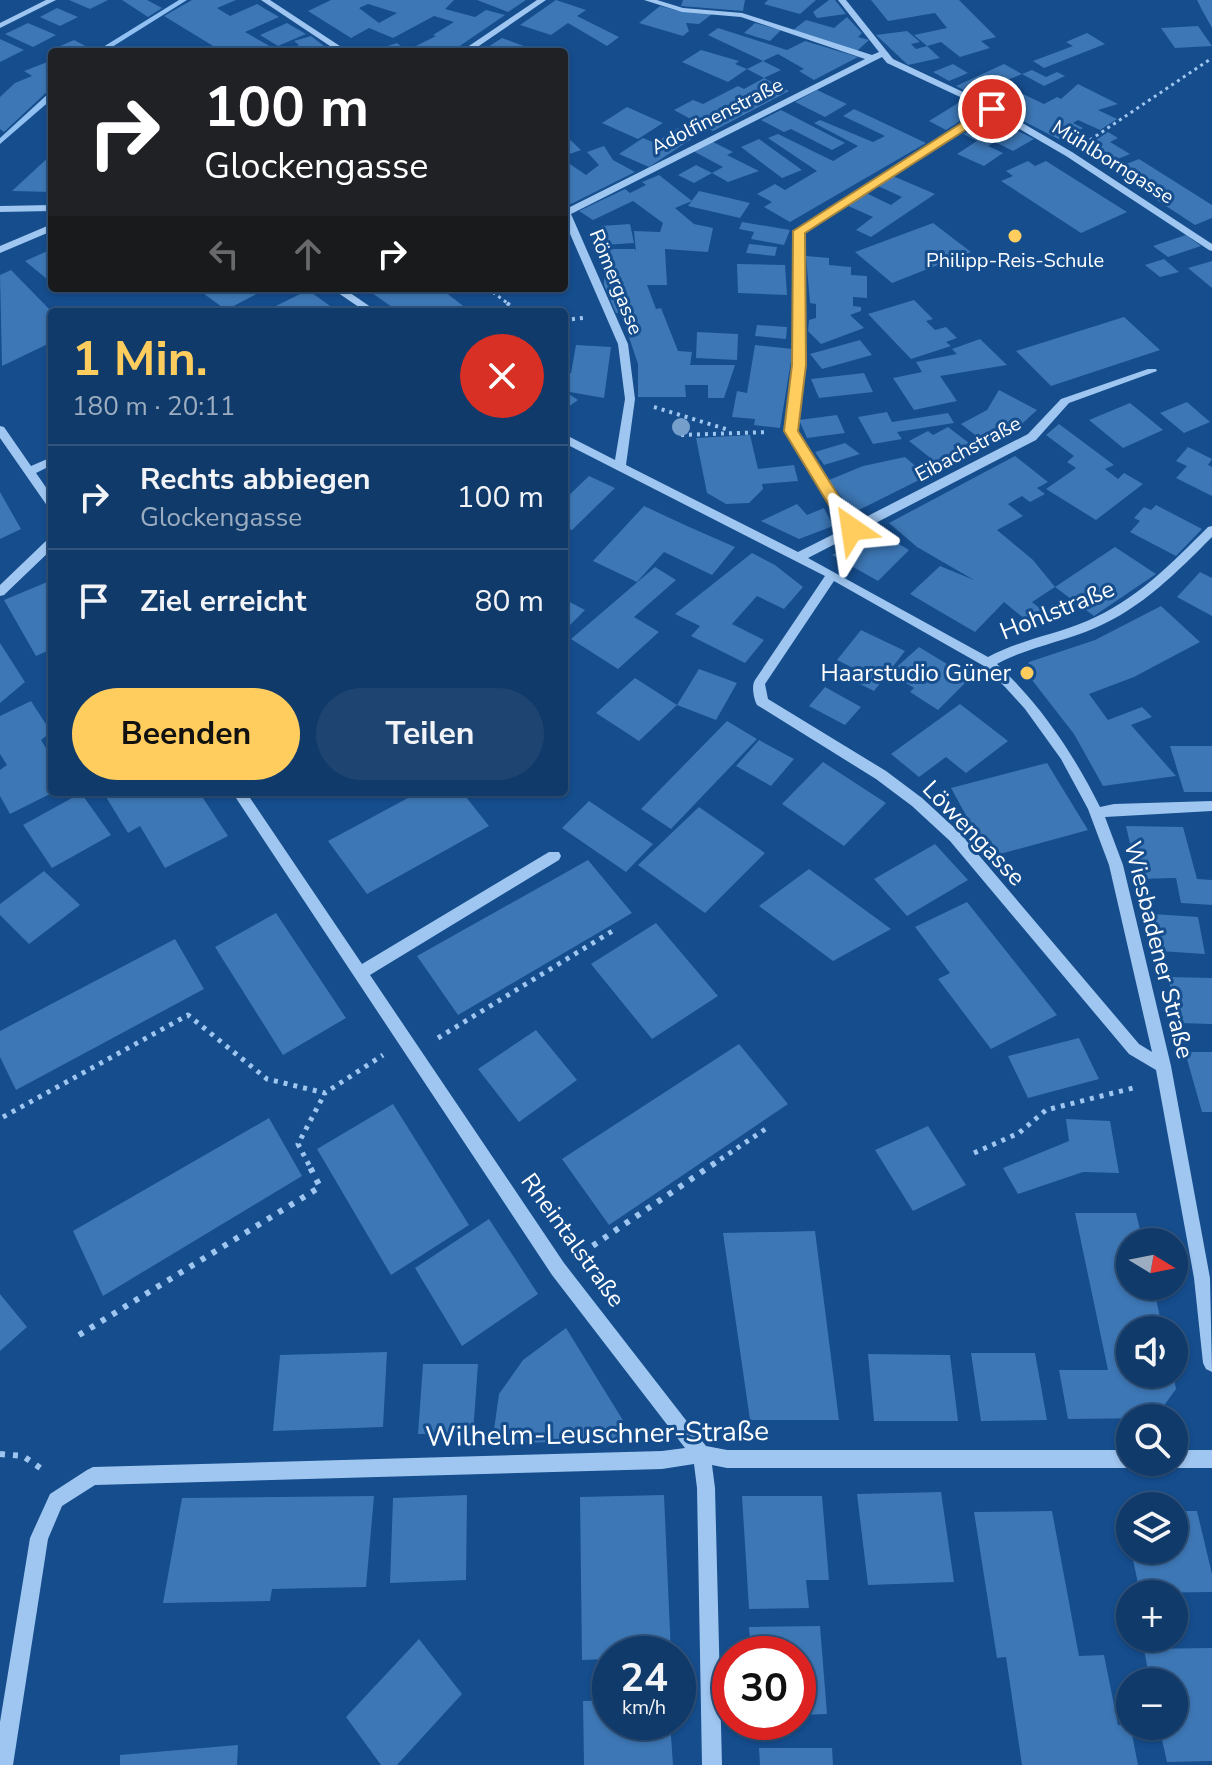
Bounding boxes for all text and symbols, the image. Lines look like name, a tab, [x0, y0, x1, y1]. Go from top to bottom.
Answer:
text: 100 m	[204, 69, 369, 146]
street label: Adolfinenstraße	[646, 71, 788, 161]
pin	[958, 75, 1026, 143]
icon: right	[72, 80, 176, 184]
icon: arrive	[970, 87, 1014, 131]
street label: Mühlborngasse	[1047, 114, 1179, 210]
text: Glockengasse	[204, 142, 428, 191]
street label: Römergasse	[583, 225, 649, 339]
marker: Philipp-Reis-Schule	[1006, 227, 1024, 245]
icon: left	[202, 232, 246, 276]
icon: ahead	[286, 232, 330, 276]
icon: right	[370, 232, 414, 276]
place label: Philipp-Reis-Schule	[926, 247, 1104, 274]
text: 1 Min.	[72, 326, 208, 392]
button: close	[460, 334, 544, 418]
text: 180 m · 20:11	[72, 389, 235, 424]
street label: Eibachstraße	[910, 410, 1026, 488]
text: Rechts abbiegen	[140, 459, 371, 500]
icon: right	[72, 475, 116, 519]
text: 100 m	[457, 477, 544, 518]
position arrow	[810, 487, 894, 571]
text: Glockengasse	[140, 500, 302, 535]
street label: Hohlstraße	[995, 573, 1119, 647]
icon: arrive	[72, 579, 116, 623]
text: Ziel erreicht	[140, 581, 306, 622]
text: 80 m	[475, 581, 544, 622]
place label: Haarstudio Güner	[821, 657, 1011, 689]
marker: Haarstudio Güner	[1018, 664, 1036, 682]
button: Beenden	[72, 688, 300, 780]
button: Teilen	[316, 688, 544, 780]
street label: Löwengasse	[916, 773, 1032, 893]
street label: Wiesbadener Straße	[1117, 838, 1201, 1062]
street label: Rheintalstraße	[514, 1167, 632, 1313]
north arrow	[1116, 1228, 1188, 1300]
map controls	[1116, 1228, 1188, 1740]
button: sound	[1116, 1316, 1188, 1388]
button: search	[1116, 1404, 1188, 1476]
street label: Wilhelm-Leuschner-Straße	[425, 1412, 769, 1456]
button: layers	[1116, 1492, 1188, 1564]
button: +	[1116, 1580, 1188, 1652]
speed limit sign: 30	[712, 1636, 816, 1740]
text: 24	[620, 1651, 668, 1705]
button: −	[1116, 1668, 1188, 1740]
text: km/h	[622, 1694, 666, 1721]

